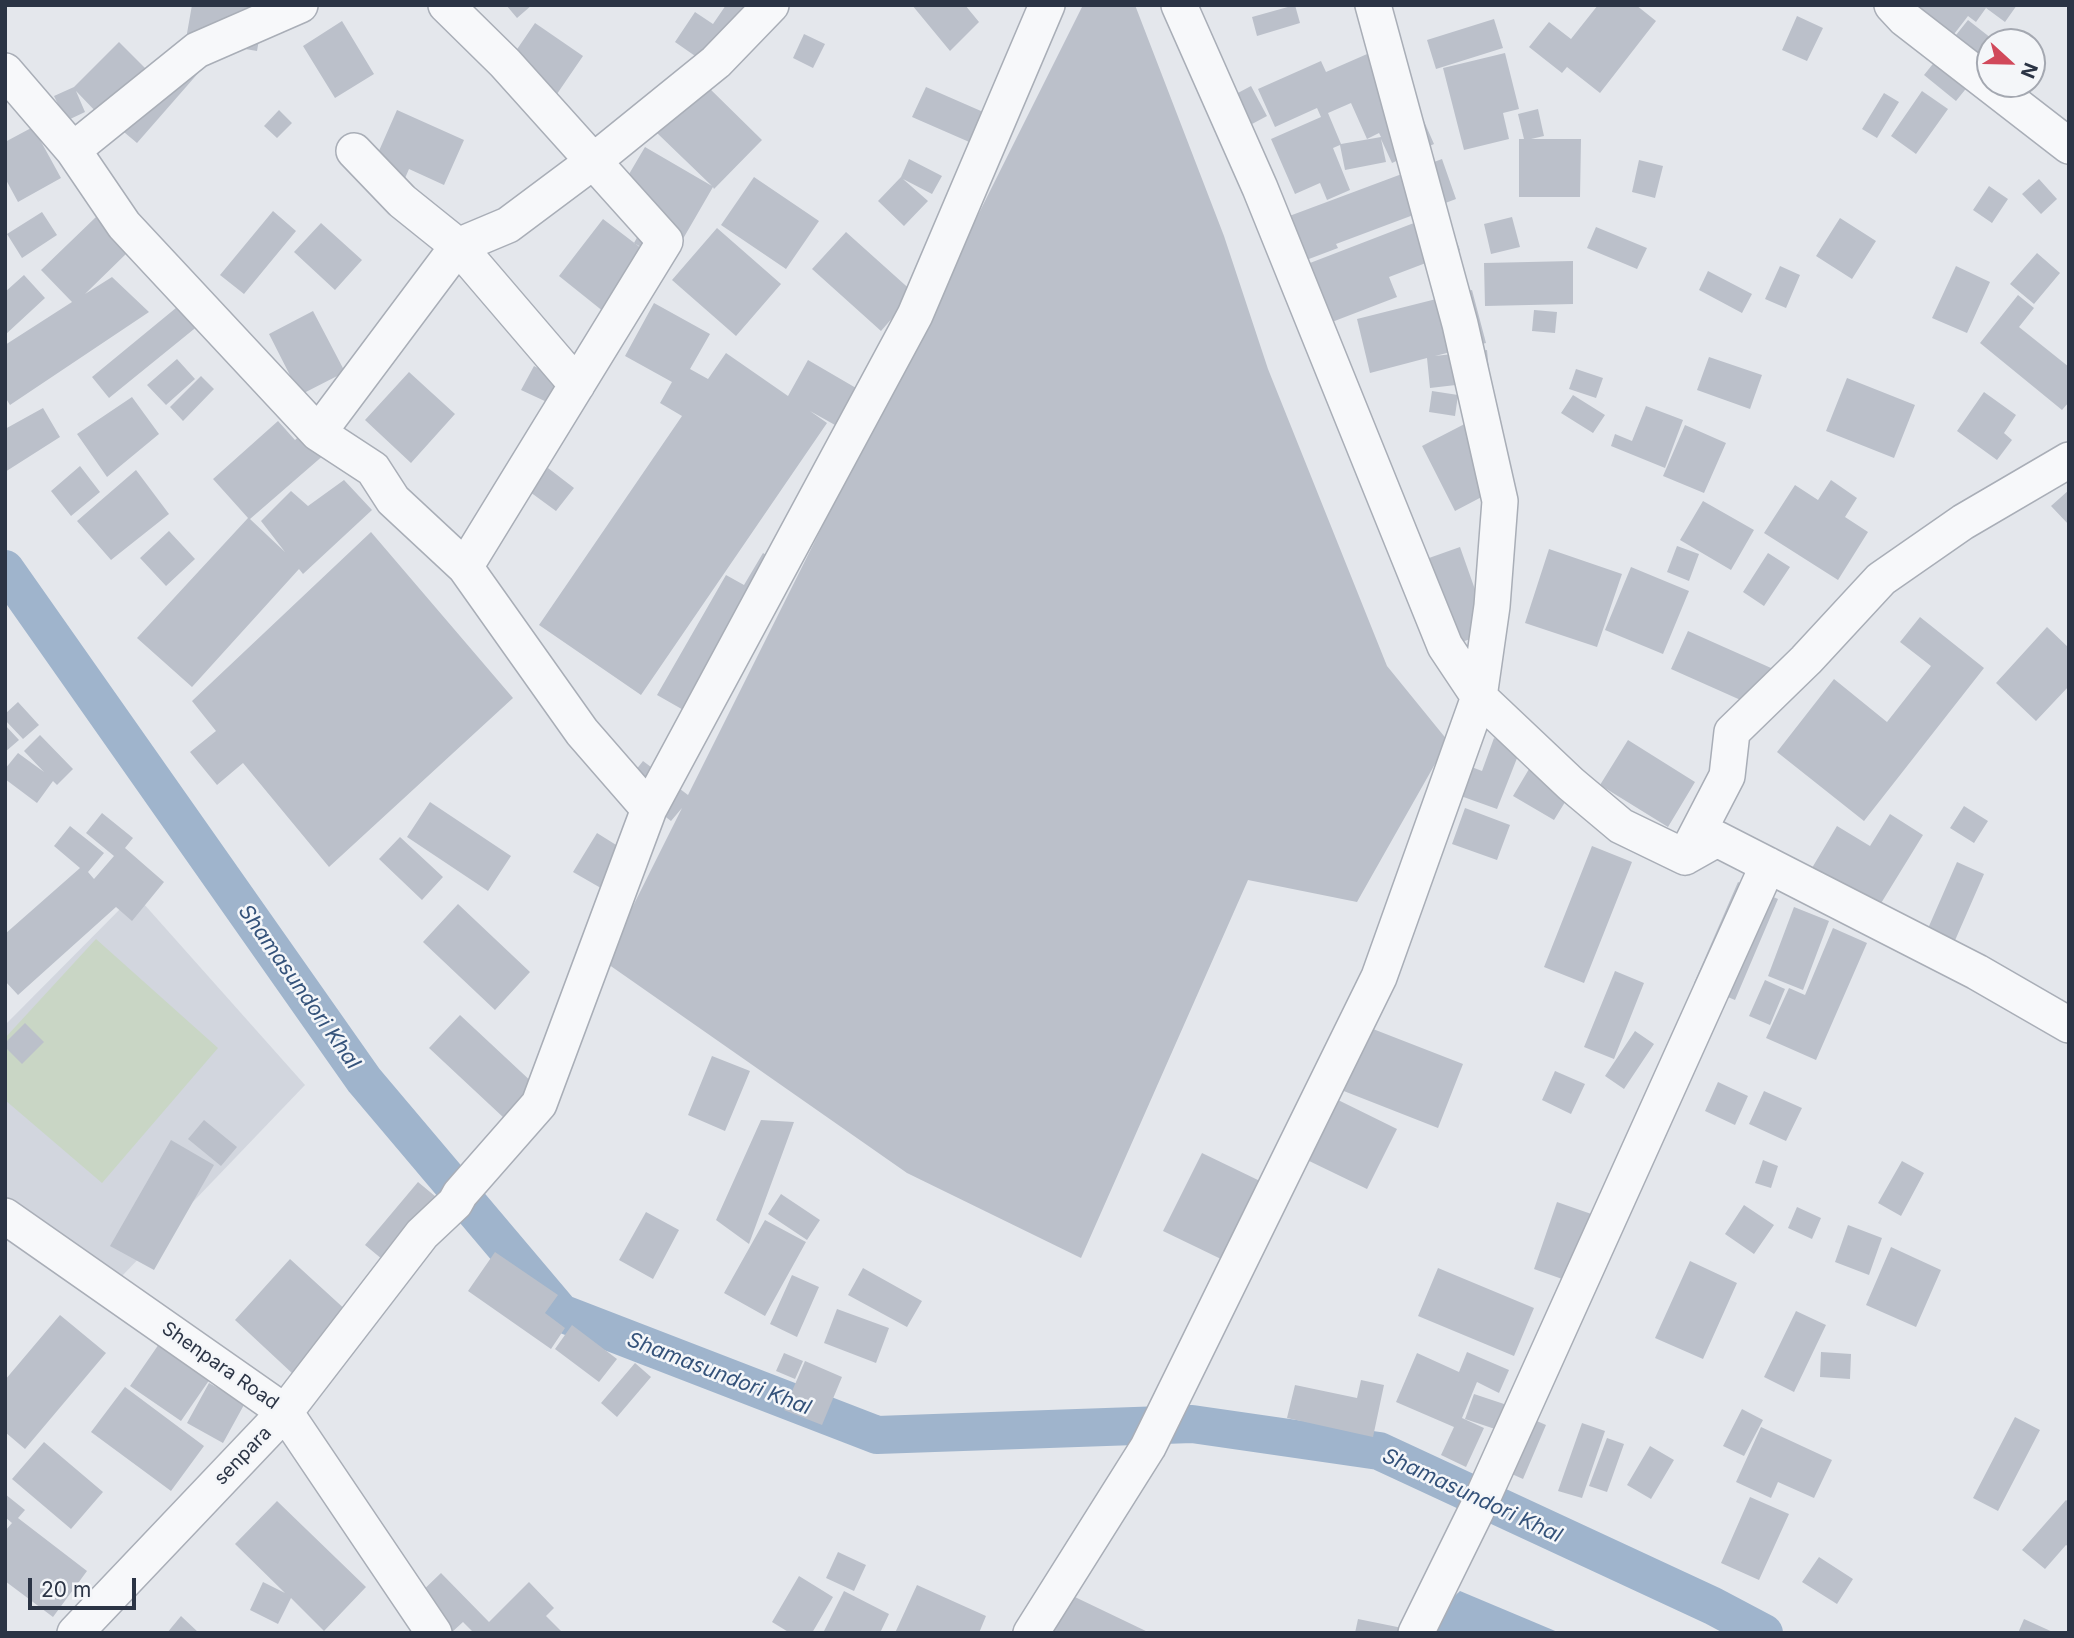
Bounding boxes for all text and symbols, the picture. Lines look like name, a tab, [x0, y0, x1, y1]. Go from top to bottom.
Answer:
north arrow	[1976, 28, 2046, 98]
text: N	[2016, 59, 2042, 81]
water label: Shamasundori Khal	[233, 900, 365, 1074]
street label: Shenpara Road	[157, 1317, 283, 1415]
water label: Shamasundori Khal	[623, 1327, 815, 1421]
street label: senpara	[210, 1422, 276, 1490]
water label: Shamasundori Khal	[1378, 1443, 1566, 1549]
scale bar	[32, 1564, 140, 1608]
text: 20 m	[41, 1577, 91, 1602]

